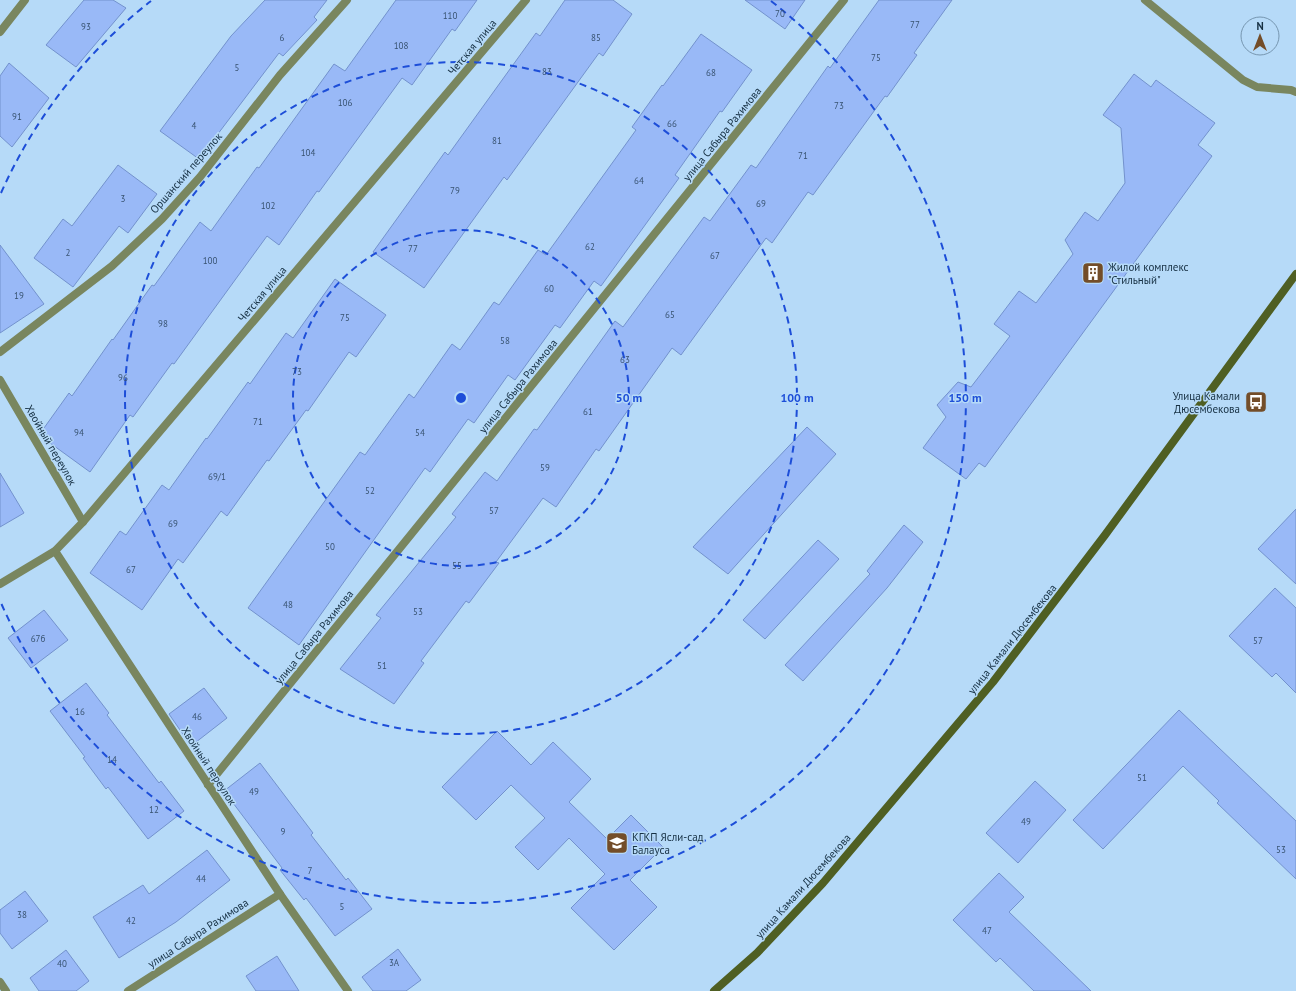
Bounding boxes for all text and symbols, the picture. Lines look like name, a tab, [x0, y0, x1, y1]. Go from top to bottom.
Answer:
house number: 70	[775, 8, 785, 19]
house number: 110	[443, 10, 457, 21]
street label: Четская улица	[445, 16, 499, 78]
north arrow	[1240, 16, 1280, 56]
house number: 77	[910, 19, 920, 30]
text: N	[1256, 19, 1264, 33]
house number: 93	[81, 21, 91, 32]
house number: 6	[280, 32, 285, 43]
house number: 85	[591, 32, 601, 43]
house number: 108	[394, 40, 408, 51]
house number: 75	[871, 52, 881, 63]
house number: 5	[235, 62, 240, 73]
house number: 83	[542, 66, 552, 77]
house number: 68	[706, 67, 716, 78]
street label: улица Сабыра Рахимова	[680, 84, 764, 184]
house number: 106	[338, 97, 352, 108]
house number: 73	[834, 100, 844, 111]
house number: 91	[12, 111, 22, 122]
house number: 66	[667, 118, 677, 129]
house number: 4	[192, 120, 197, 131]
street label: Оршанский переулок	[147, 129, 225, 216]
house number: 81	[492, 135, 502, 146]
house number: 104	[301, 147, 315, 158]
house number: 71	[798, 150, 808, 161]
house number: 64	[634, 175, 644, 186]
house number: 79	[450, 185, 460, 196]
house number: 3	[121, 193, 126, 204]
house number: 69	[756, 198, 766, 209]
house number: 102	[261, 200, 275, 211]
house number: 62	[585, 241, 595, 252]
house number: 77	[408, 243, 418, 254]
house number: 2	[66, 247, 71, 258]
house number: 67	[710, 250, 720, 261]
house number: 100	[203, 255, 217, 266]
building icon: Жилой комплекс "Стильный"	[1080, 260, 1106, 286]
place label: Жилой комплекс "Стильный"	[1107, 260, 1189, 287]
street label: Четская улица	[235, 263, 289, 325]
house number: 60	[544, 283, 554, 294]
house number: 19	[14, 290, 24, 301]
house number: 65	[665, 309, 675, 320]
house number: 75	[340, 312, 350, 323]
house number: 98	[158, 318, 168, 329]
house number: 58	[500, 335, 510, 346]
street label: улица Сабыра Рахимова	[476, 336, 560, 436]
house number: 63	[620, 354, 630, 365]
house number: 73	[292, 366, 302, 377]
house number: 96	[118, 372, 128, 383]
place label: Улица Камали Дюсембекова	[1173, 389, 1240, 416]
bus stop icon: Улица Камали Дюсембекова	[1243, 389, 1269, 415]
text: 50 m	[616, 390, 642, 405]
text: 100 m	[780, 390, 814, 405]
text: 150 m	[948, 390, 982, 405]
centre of rings	[454, 391, 468, 405]
street label: Хвойный переулок	[22, 402, 80, 488]
house number: 61	[583, 406, 593, 417]
house number: 71	[253, 416, 263, 427]
house number: 94	[74, 427, 84, 438]
house number: 54	[415, 427, 425, 438]
house number: 59	[540, 462, 550, 473]
house number: 69/1	[208, 471, 226, 482]
house number: 52	[365, 485, 375, 496]
house number: 57	[489, 505, 499, 516]
house number: 69	[168, 518, 178, 529]
house number: 50	[325, 541, 335, 552]
house number: 55	[452, 560, 462, 571]
house number: 67	[126, 564, 136, 575]
street label: улица Камали Дюсембекова	[965, 581, 1059, 697]
street label: улица Сабыра Рахимова	[272, 587, 356, 687]
house number: 48	[283, 599, 293, 610]
house number: 53	[413, 606, 423, 617]
house number: 67б	[31, 633, 45, 644]
house number: 57	[1253, 635, 1263, 646]
house number: 51	[377, 660, 387, 671]
house number: 16	[75, 706, 85, 717]
house number: 46	[192, 711, 202, 722]
street label: Хвойный переулок	[178, 724, 240, 809]
house number: 14	[107, 754, 117, 765]
house number: 51	[1137, 772, 1147, 783]
house number: 49	[249, 786, 259, 797]
house number: 12	[149, 804, 159, 815]
house number: 49	[1021, 816, 1031, 827]
house number: 9	[281, 826, 286, 837]
school or university icon: КГКП Ясли-сад Балауса	[604, 830, 630, 856]
place label: КГКП Ясли-сад Балауса	[632, 830, 704, 857]
street label: улица Камали Дюсембекова	[752, 831, 854, 941]
house number: 53	[1276, 844, 1286, 855]
house number: 7	[308, 865, 313, 876]
house number: 44	[196, 873, 206, 884]
street label: улица Сабыра Рахимова	[145, 895, 251, 971]
house number: 5	[340, 901, 345, 912]
house number: 38	[17, 909, 27, 920]
house number: 42	[126, 915, 136, 926]
house number: 47	[982, 925, 992, 936]
house number: 3А	[389, 957, 400, 968]
house number: 40	[57, 958, 67, 969]

